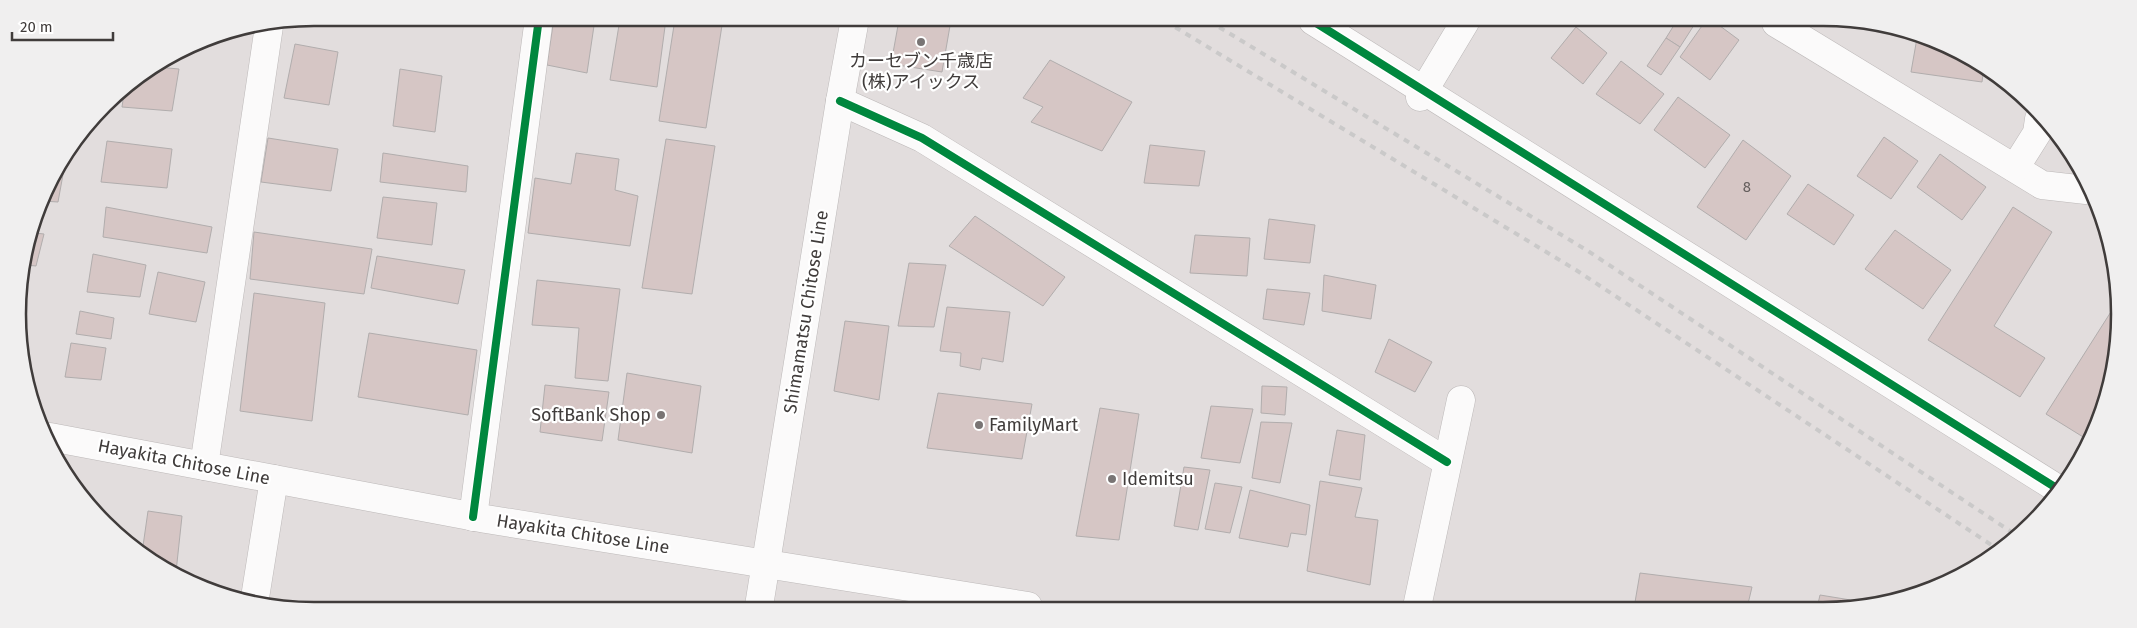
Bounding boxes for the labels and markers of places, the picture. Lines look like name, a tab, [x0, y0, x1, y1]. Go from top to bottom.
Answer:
marker: カーセブン千歳店 (株)アイックス	[915, 36, 927, 48]
place label: カーセブン千歳店 (株)アイックス	[849, 50, 993, 93]
place label: SoftBank Shop	[531, 404, 651, 426]
marker: SoftBank Shop	[655, 409, 667, 421]
place label: FamilyMart	[989, 414, 1079, 436]
marker: FamilyMart	[973, 419, 985, 431]
place label: Idemitsu	[1122, 468, 1194, 490]
marker: Idemitsu	[1106, 473, 1118, 485]

